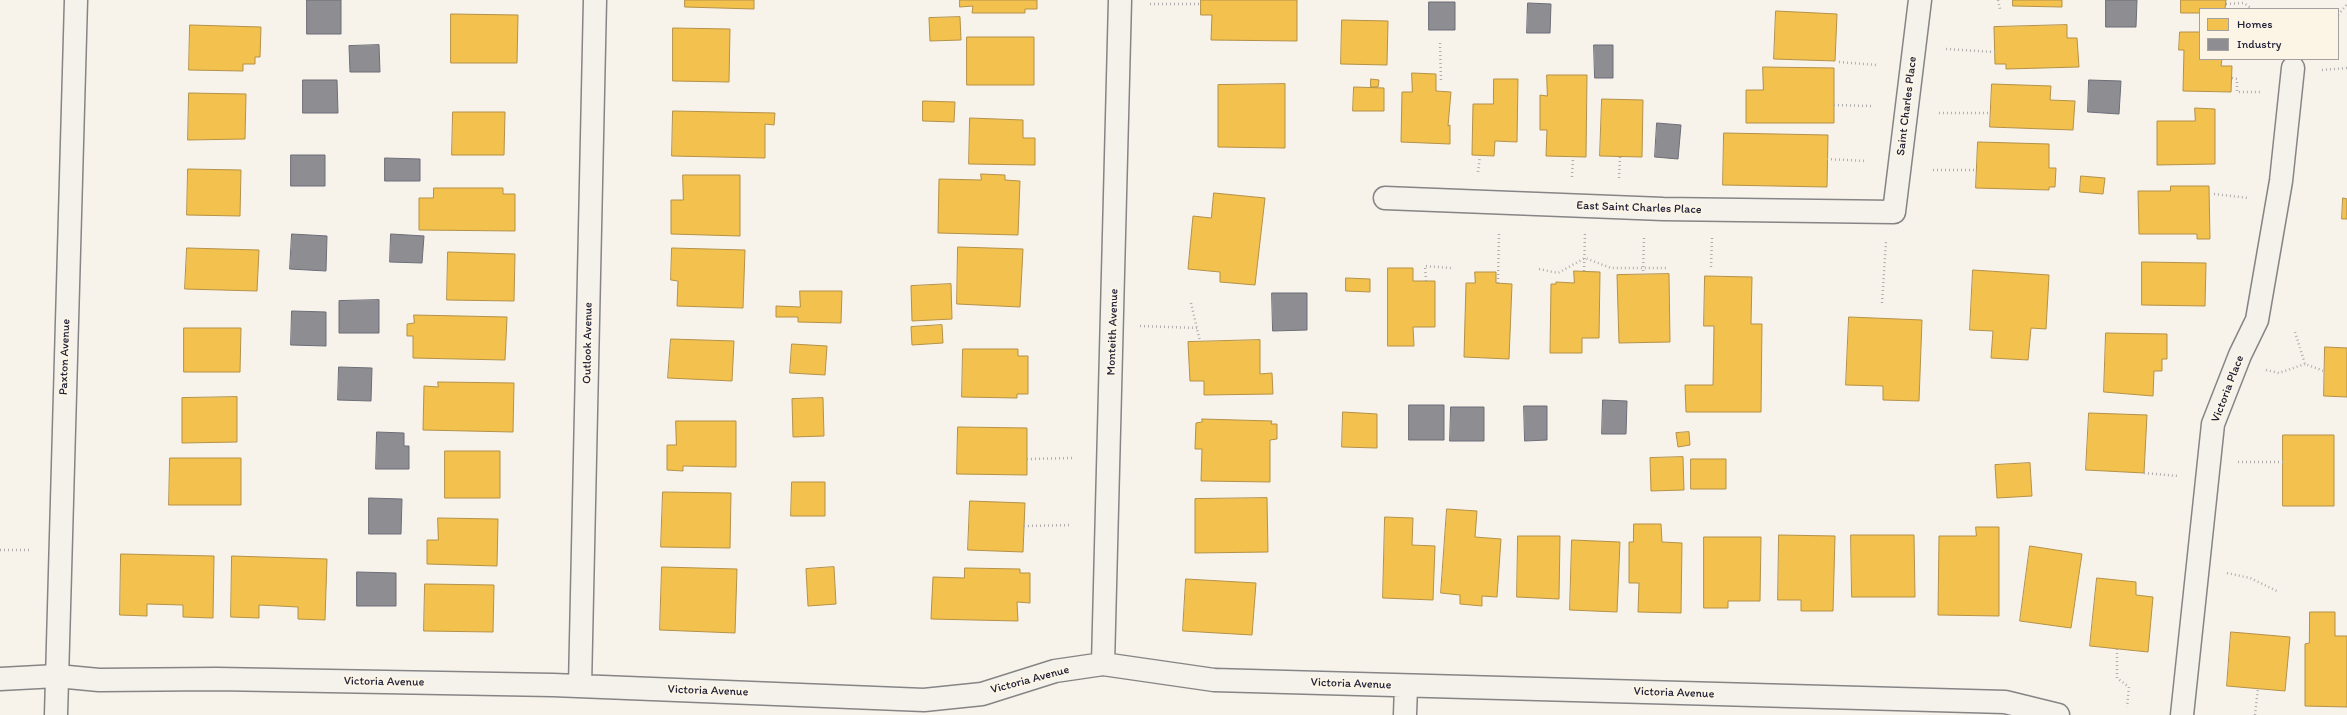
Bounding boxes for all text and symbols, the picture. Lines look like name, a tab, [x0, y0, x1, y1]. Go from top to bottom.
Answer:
legend	[2199, 8, 2339, 60]
text: Homes	[2237, 17, 2273, 31]
text: Industry	[2237, 37, 2281, 51]
street label: Saint Charles Place	[1894, 56, 1920, 156]
street label: East Saint Charles Place	[1576, 199, 1702, 217]
street label: Monteith Avenue	[1104, 288, 1122, 376]
street label: Outlook Avenue	[580, 302, 596, 384]
street label: Paxton Avenue	[56, 319, 74, 395]
street label: Victoria Place	[2209, 353, 2247, 425]
street label: Victoria Avenue	[989, 663, 1071, 697]
street label: Victoria Avenue	[344, 674, 424, 690]
street label: Victoria Avenue	[1310, 675, 1392, 693]
street label: Victoria Avenue	[667, 682, 749, 700]
street label: Victoria Avenue	[1633, 684, 1715, 702]

